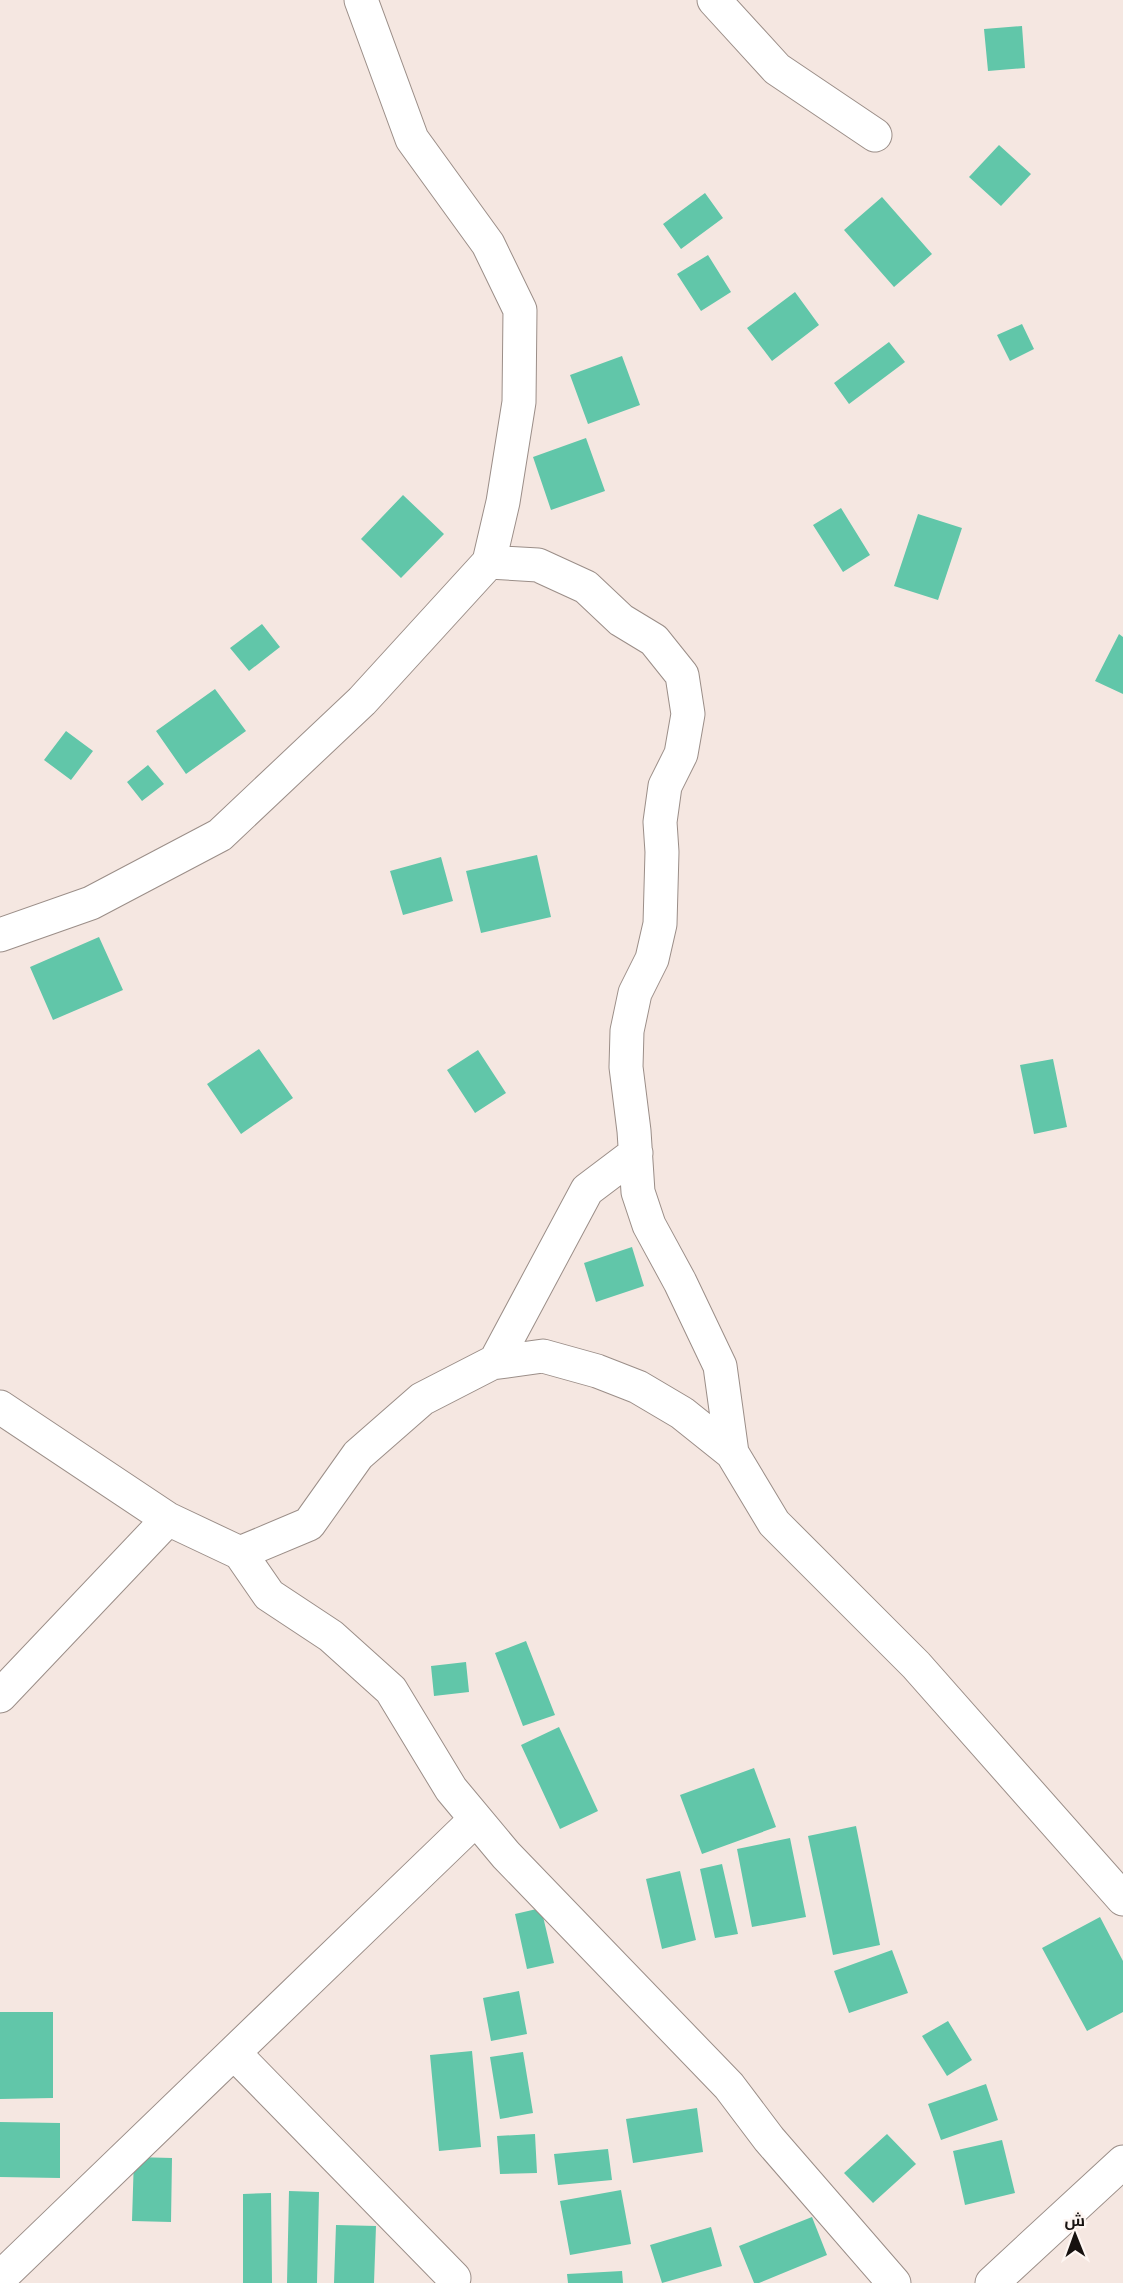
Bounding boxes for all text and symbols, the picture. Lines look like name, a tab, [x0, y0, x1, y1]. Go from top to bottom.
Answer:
north arrow	[1045, 2205, 1105, 2265]
text: ش	[1064, 2211, 1085, 2230]

